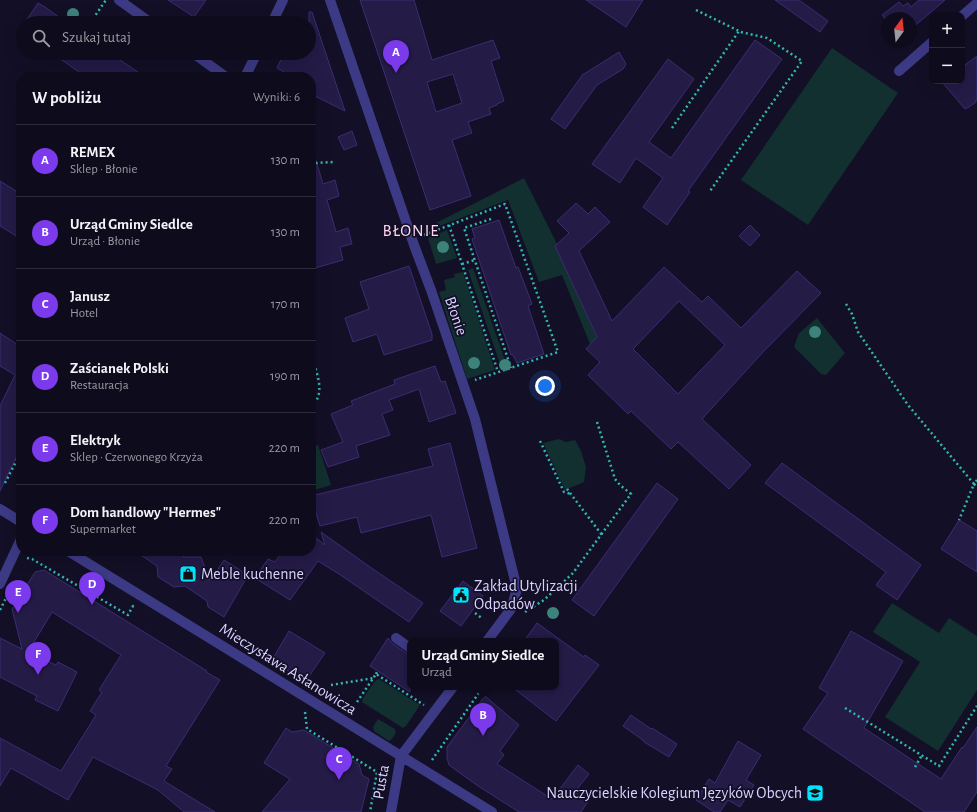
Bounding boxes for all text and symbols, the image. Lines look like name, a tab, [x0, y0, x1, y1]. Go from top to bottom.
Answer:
north arrow	[881, 12, 917, 48]
map controls	[929, 12, 965, 84]
button: +	[929, 12, 965, 48]
search box	[16, 16, 316, 60]
icon: search	[30, 27, 52, 49]
text: Szukaj tutaj	[62, 30, 131, 45]
pin: A	[383, 40, 409, 73]
button: −	[929, 48, 965, 84]
text: W pobliżu	[32, 89, 101, 106]
text: Wyniki: 6	[253, 91, 300, 104]
text: REMEX	[70, 145, 115, 160]
text: A	[41, 154, 49, 167]
text: 130 m	[271, 154, 300, 167]
text: Sklep · Błonie	[70, 163, 137, 176]
text: Urząd Gminy Siedlce	[70, 217, 193, 232]
district label: BŁONIE	[383, 222, 439, 239]
text: B	[41, 226, 49, 239]
text: 130 m	[271, 226, 300, 239]
text: Urząd · Błonie	[70, 235, 140, 248]
text: Janusz	[70, 289, 110, 304]
street label: Błonie	[442, 295, 470, 337]
text: C	[42, 298, 48, 311]
text: 170 m	[271, 298, 300, 311]
text: Hotel	[70, 307, 98, 320]
text: Zaścianek Polski	[70, 361, 169, 376]
text: D	[41, 370, 49, 383]
text: 190 m	[270, 370, 300, 383]
your location	[535, 376, 555, 396]
text: Restauracja	[70, 379, 129, 392]
text: Elektryk	[70, 433, 121, 448]
text: E	[42, 442, 48, 455]
text: 220 m	[269, 442, 300, 455]
text: Sklep · Czerwonego Krzyża	[70, 451, 203, 464]
text: Dom handlowy "Hermes"	[70, 505, 221, 520]
text: F	[42, 514, 48, 527]
text: 220 m	[269, 514, 300, 527]
text: Supermarket	[70, 523, 136, 536]
shop icon: Meble kuchenne	[178, 564, 198, 584]
place label: Meble kuchenne	[201, 566, 304, 582]
pin: D	[79, 572, 105, 605]
place label: Zakład Utylizacji Odpadów	[474, 578, 578, 612]
pin: E	[5, 580, 31, 613]
public building icon: Zakład Utylizacji Odpadów	[451, 585, 471, 605]
street label: Mieczysława Asłanowicza	[216, 620, 359, 719]
popup	[407, 638, 559, 690]
pin: F	[25, 642, 51, 675]
text: Urząd Gminy Siedlce	[422, 648, 544, 663]
text: Urząd	[422, 666, 452, 679]
pin: B	[470, 703, 496, 736]
pin: C	[326, 747, 352, 780]
street label: Pusta	[370, 764, 392, 800]
school or university icon: Nauczycielskie Kolegium Języków Obcych	[805, 783, 825, 803]
place label: Nauczycielskie Kolegium Języków Obcych	[546, 785, 802, 802]

